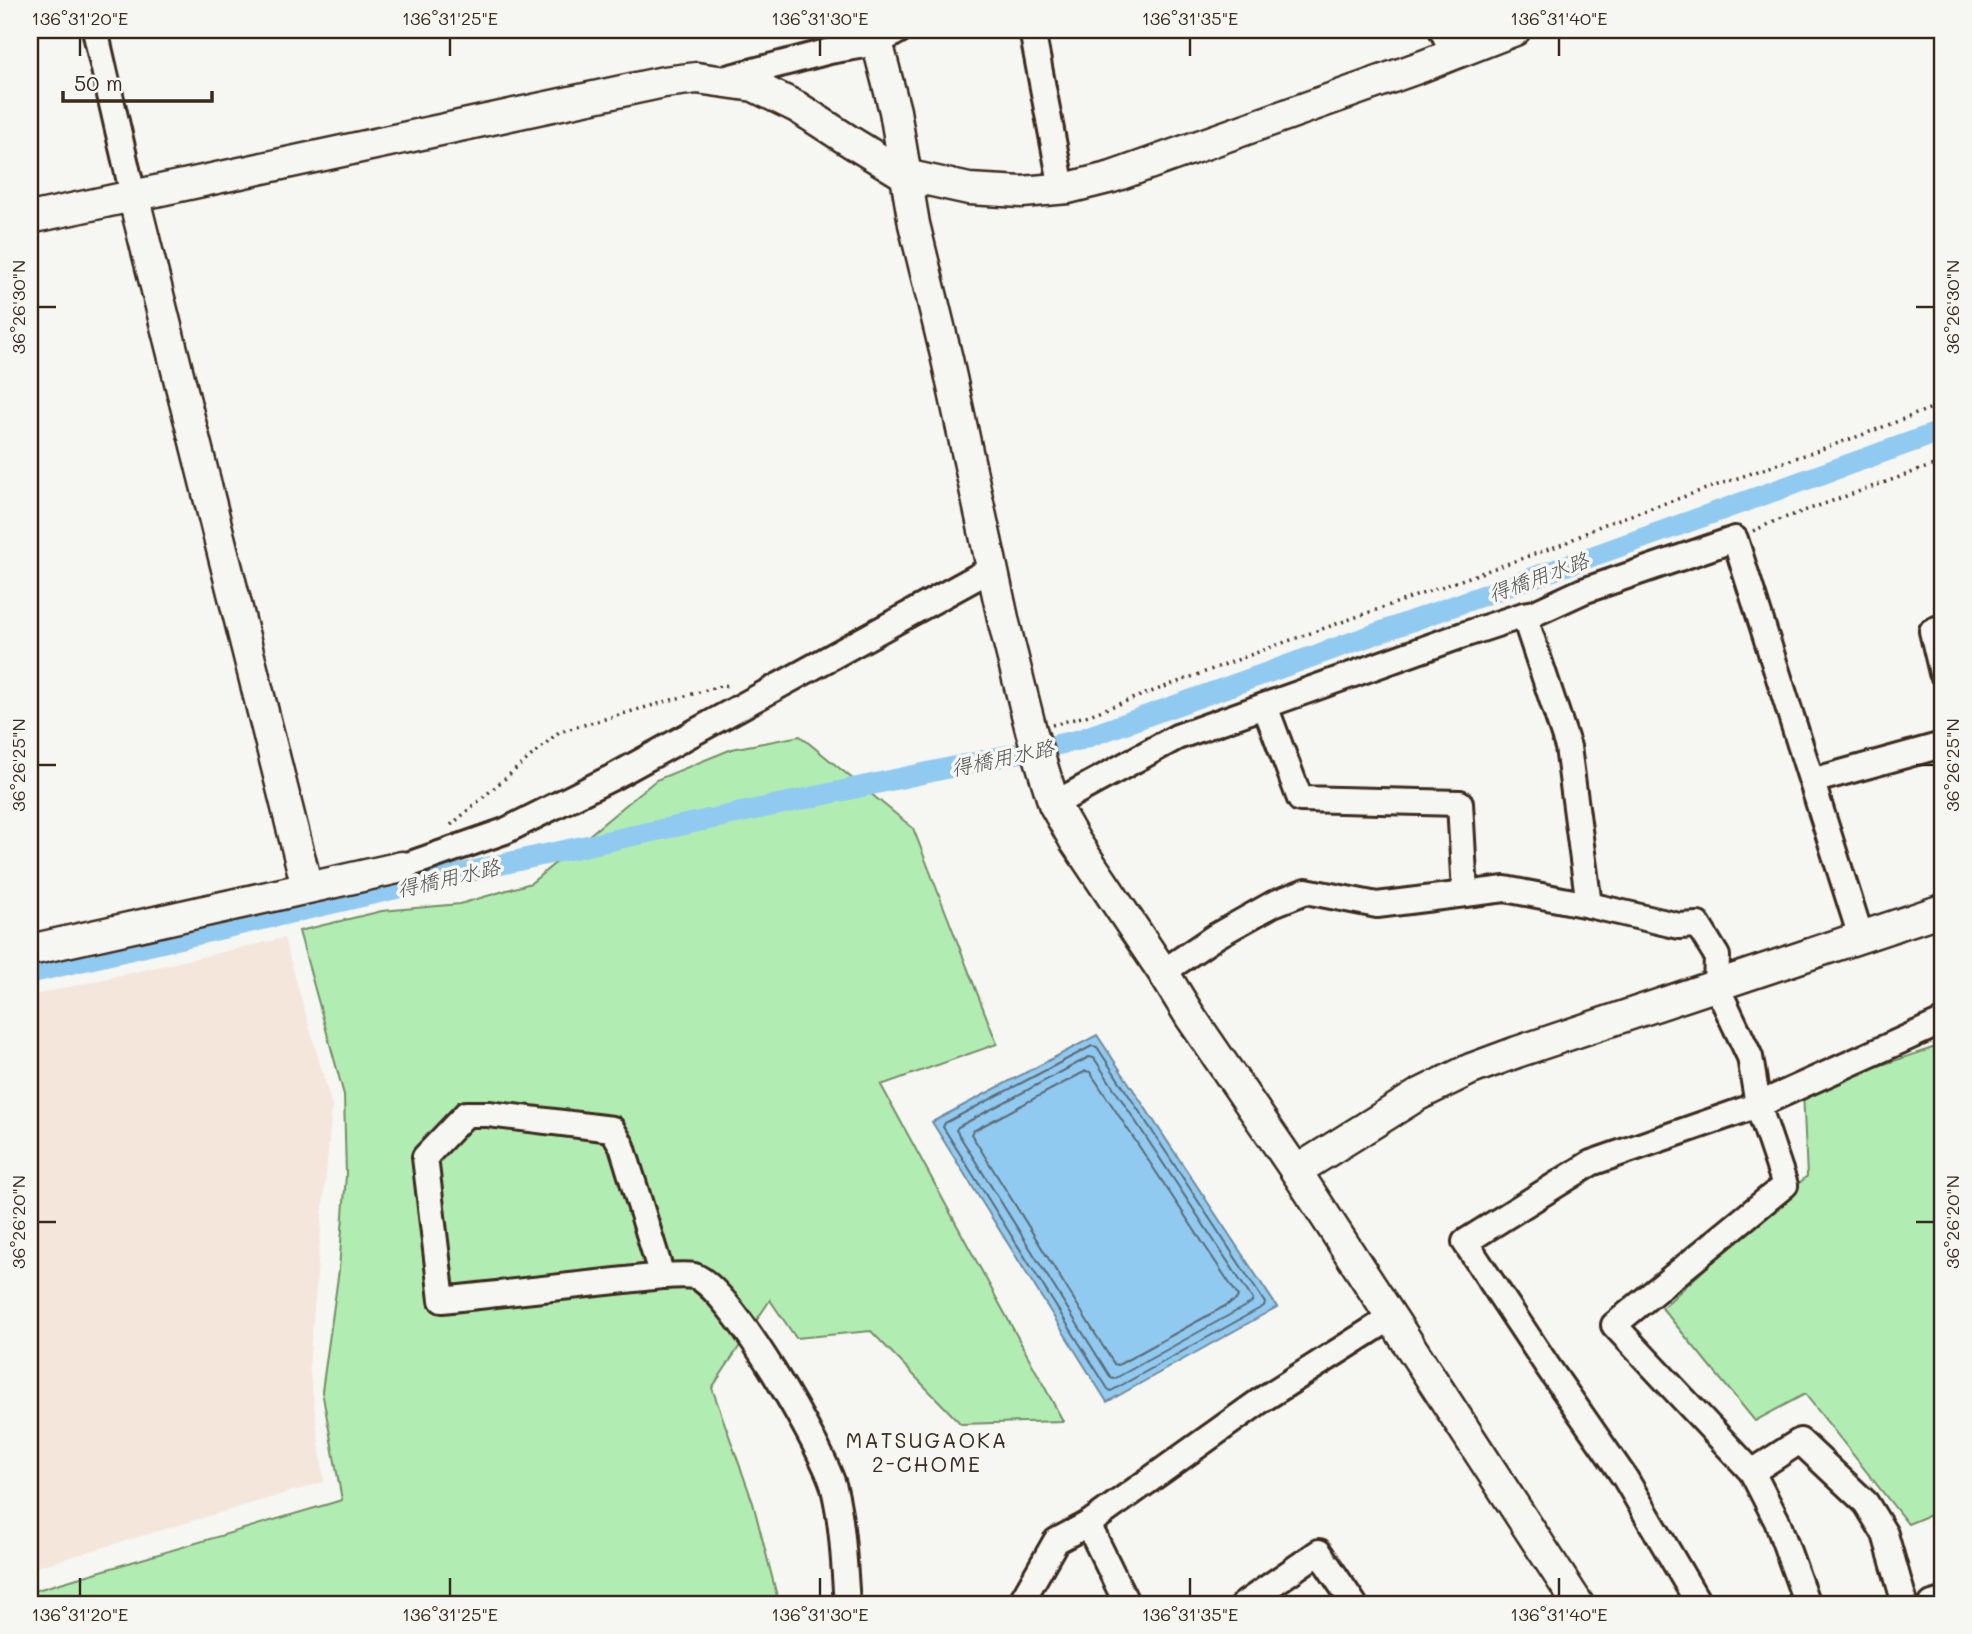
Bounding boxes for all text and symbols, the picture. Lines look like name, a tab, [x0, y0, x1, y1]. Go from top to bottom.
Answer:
text: 136°31'20"E	[32, 6, 128, 30]
text: 136°31'25"E	[402, 6, 498, 30]
text: 136°31'30"E	[771, 6, 869, 30]
text: 136°31'35"E	[1142, 6, 1238, 30]
text: 136°31'40"E	[1510, 6, 1608, 30]
scale bar	[63, 60, 212, 104]
text: 50 m	[74, 69, 123, 96]
text: 36°26'30"N	[6, 260, 30, 354]
text: 36°26'30"N	[1940, 260, 1964, 354]
water label: 得橋用水路	[1484, 545, 1593, 607]
text: 36°26'25"N	[6, 718, 30, 812]
text: 36°26'25"N	[1940, 718, 1964, 812]
water label: 得橋用水路	[948, 733, 1057, 781]
water label: 得橋用水路	[394, 852, 503, 902]
text: 36°26'20"N	[6, 1175, 30, 1269]
text: 36°26'20"N	[1940, 1175, 1964, 1269]
district label: MATSUGAOKA 2-CHOME	[846, 1426, 1008, 1477]
text: 136°31'20"E	[32, 1602, 128, 1626]
text: 136°31'25"E	[402, 1602, 498, 1626]
text: 136°31'30"E	[771, 1602, 869, 1626]
text: 136°31'35"E	[1142, 1602, 1238, 1626]
text: 136°31'40"E	[1510, 1602, 1608, 1626]

